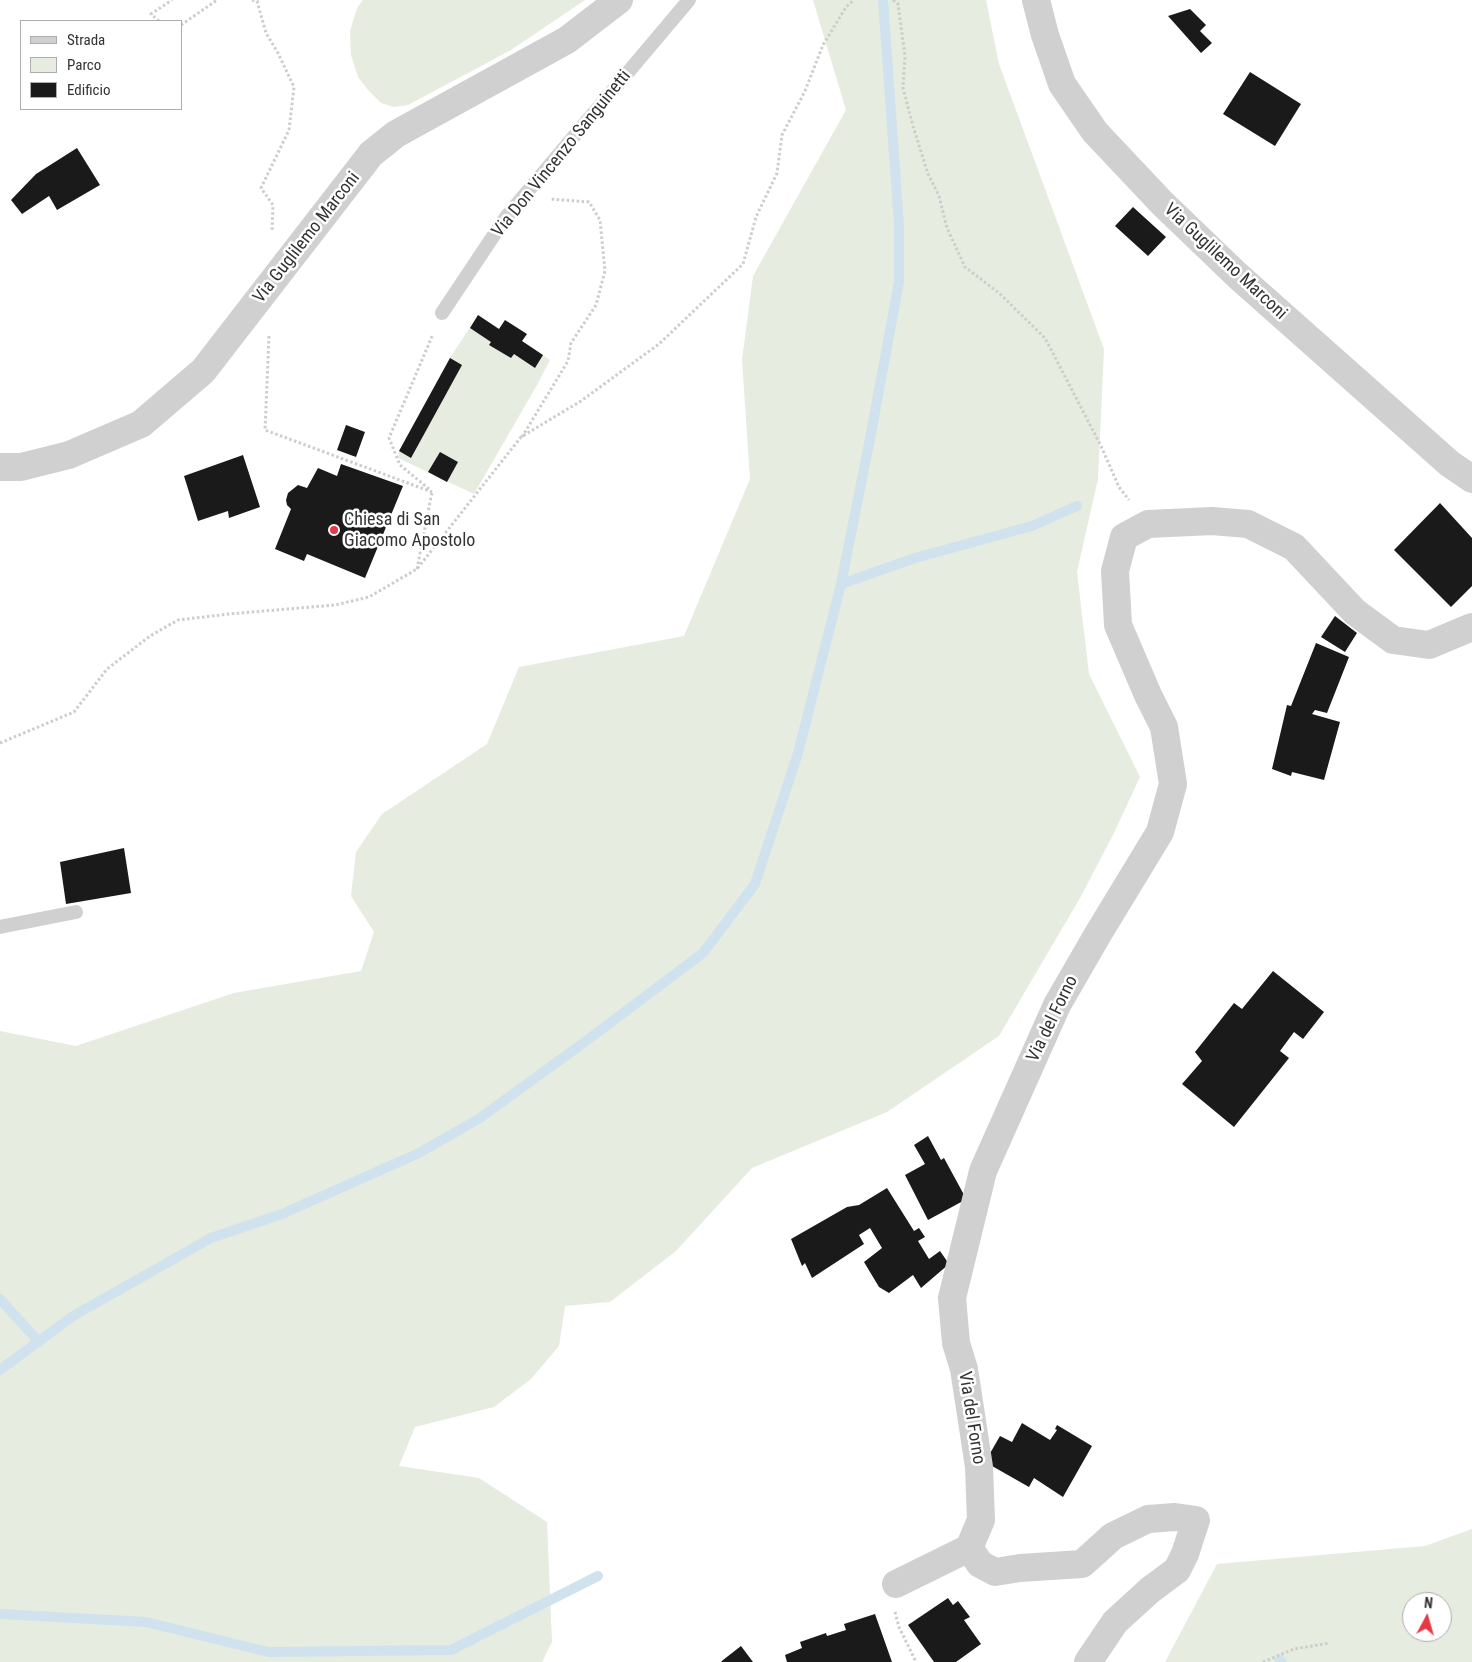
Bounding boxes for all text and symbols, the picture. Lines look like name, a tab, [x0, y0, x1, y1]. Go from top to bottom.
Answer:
legend	[20, 20, 182, 110]
text: Strada	[67, 31, 105, 49]
text: Parco	[67, 56, 101, 74]
street label: Via Don Vincenzo Sanguinetti	[488, 66, 636, 242]
text: Edificio	[67, 81, 110, 99]
street label: Via Guglilemo Marconi	[249, 168, 365, 308]
street label: Via Guglilemo Marconi	[1159, 199, 1291, 325]
place label: Chiesa di San Giacomo Apostolo	[344, 509, 475, 552]
marker: Chiesa di San Giacomo Apostolo	[328, 524, 340, 536]
street label: Via del Forno	[1023, 972, 1083, 1066]
street label: Via del Forno	[953, 1370, 989, 1466]
north arrow	[1402, 1592, 1452, 1642]
text: N	[1423, 1595, 1434, 1611]

